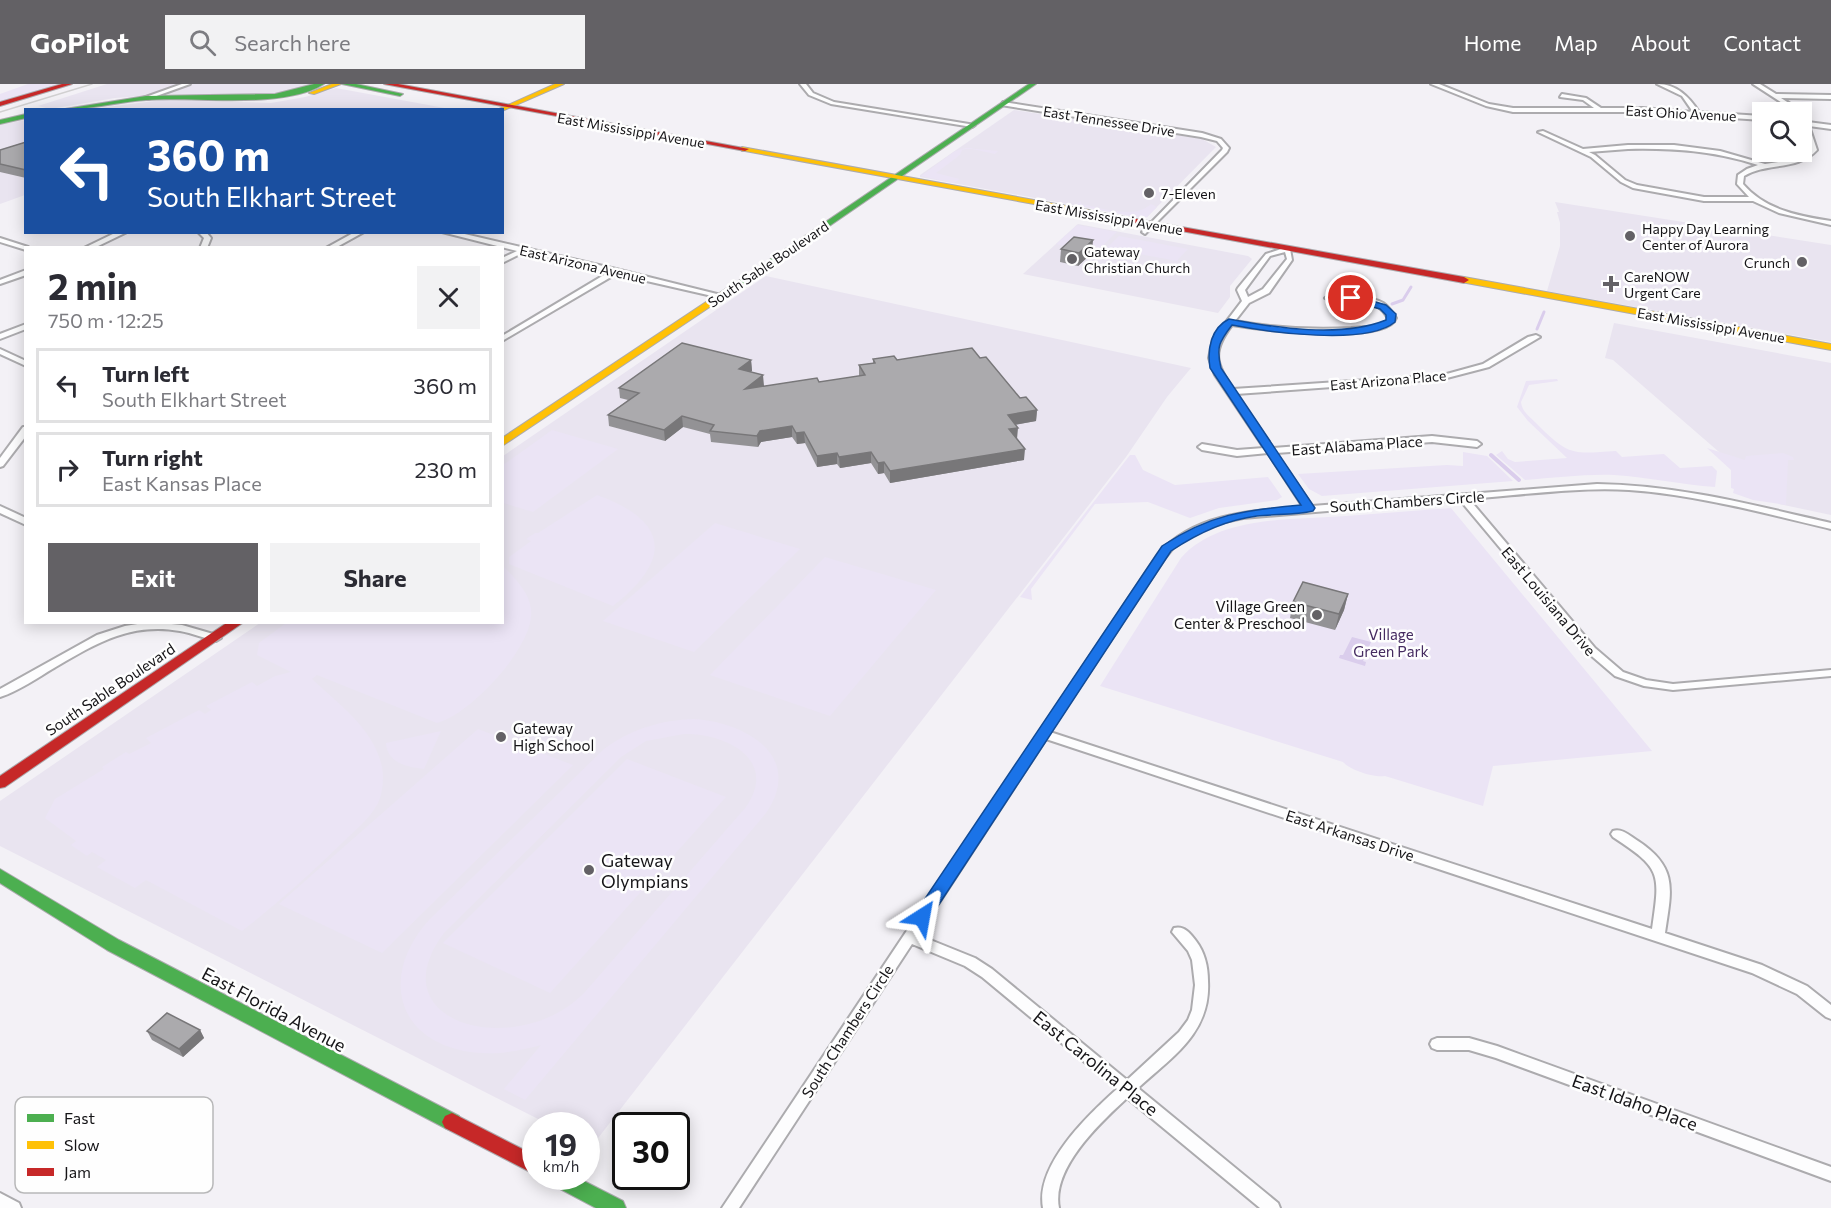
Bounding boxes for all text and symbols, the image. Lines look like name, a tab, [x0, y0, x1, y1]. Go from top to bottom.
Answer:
search box	[165, 15, 585, 69]
text: GoPilot	[30, 25, 129, 59]
icon: search	[186, 26, 219, 59]
text: Search here	[234, 29, 351, 56]
text: Home	[1464, 30, 1521, 55]
text: Map	[1554, 30, 1598, 55]
text: About	[1631, 30, 1690, 55]
text: Contact	[1723, 30, 1801, 55]
street label: East Tennessee Drive	[1042, 102, 1176, 140]
street label: East Ohio Avenue	[1625, 102, 1737, 124]
map controls	[1752, 102, 1812, 162]
button: search	[1752, 102, 1812, 162]
street label: East Mississippi Avenue	[556, 109, 706, 151]
text: 360 m	[147, 128, 270, 180]
icon: left	[48, 132, 126, 210]
text: South Elkhart Street	[147, 180, 396, 213]
place label: 7-Eleven	[1161, 185, 1216, 202]
marker: 7-Eleven	[1142, 186, 1156, 200]
street label: East Mississippi Avenue	[1034, 196, 1184, 238]
street label: South Sable Boulevard	[704, 217, 832, 311]
place label: Happy Day Learning Center of Aurora	[1642, 220, 1769, 253]
marker: Happy Day Learning Center of Aurora	[1623, 229, 1637, 243]
street label: East Arizona Avenue	[518, 241, 648, 287]
place label: Gateway Christian Church	[1084, 243, 1190, 276]
marker: Gateway Christian Church	[1065, 252, 1079, 266]
place label: Crunch	[1744, 254, 1790, 271]
marker: Crunch	[1795, 255, 1809, 269]
text: 2 min	[48, 263, 138, 307]
button: close	[417, 266, 480, 329]
place label: CareNOW Urgent Care	[1624, 268, 1701, 301]
pin	[1325, 272, 1376, 323]
marker: CareNOW Urgent Care	[1602, 275, 1620, 293]
icon: arrive	[1334, 281, 1367, 314]
street label: East Mississippi Avenue	[1636, 304, 1786, 346]
text: 750 m · 12:25	[48, 308, 164, 332]
text: Turn left	[102, 360, 189, 387]
street label: East Arizona Place	[1329, 366, 1447, 394]
icon: left	[51, 369, 84, 402]
text: 360 m	[413, 372, 477, 399]
text: South Elkhart Street	[102, 387, 287, 411]
street label: East Alabama Place	[1291, 431, 1423, 459]
text: Turn right	[102, 444, 203, 471]
icon: right	[51, 453, 84, 486]
text: 230 m	[414, 456, 477, 483]
text: East Kansas Place	[102, 471, 262, 495]
street label: South Chambers Circle	[1329, 487, 1485, 515]
button: Exit	[48, 543, 258, 612]
button: Share	[270, 543, 480, 612]
street label: East Louisiana Drive	[1498, 543, 1600, 659]
place label: Village Green Center & Preschool	[1174, 597, 1305, 632]
marker: Village Green Center & Preschool	[1310, 608, 1324, 622]
park label: Village Green Park	[1353, 625, 1429, 660]
street label: South Sable Boulevard	[42, 639, 178, 739]
place label: Gateway High School	[513, 719, 594, 754]
marker: Gateway High School	[494, 730, 508, 744]
street label: East Arkansas Drive	[1283, 806, 1417, 864]
place label: Gateway Olympians	[601, 849, 689, 892]
marker: Gateway Olympians	[582, 863, 596, 877]
position arrow	[890, 885, 954, 949]
street label: South Chambers Circle	[797, 961, 897, 1101]
street label: East Florida Avenue	[198, 962, 350, 1056]
street label: East Carolina Place	[1029, 1006, 1163, 1120]
street label: East Idaho Place	[1569, 1069, 1701, 1135]
legend	[15, 1097, 213, 1193]
text: Fast	[64, 1108, 95, 1127]
speed limit sign: 30	[612, 1112, 690, 1190]
text: 19	[545, 1125, 577, 1162]
text: Slow	[64, 1135, 100, 1154]
text: km/h	[543, 1157, 579, 1175]
text: Jam	[64, 1162, 91, 1181]

